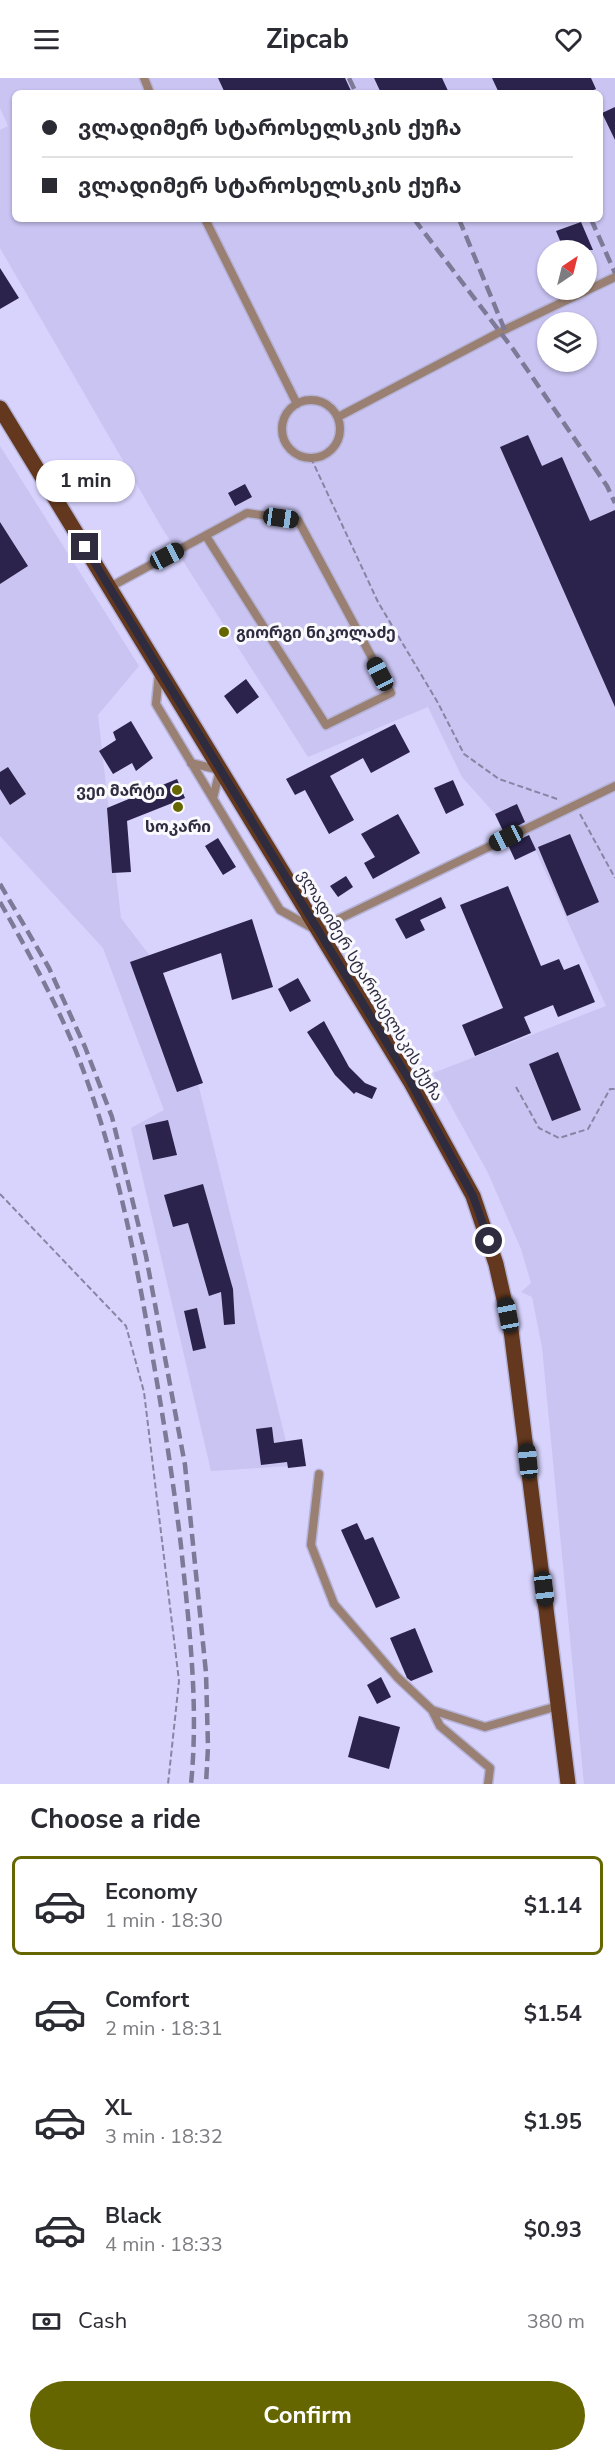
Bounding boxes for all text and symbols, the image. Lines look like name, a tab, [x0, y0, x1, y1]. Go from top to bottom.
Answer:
text: Zipcab	[266, 21, 349, 58]
icon: menu	[30, 23, 63, 56]
icon: heart	[552, 23, 585, 56]
text: ვლადიმერ სტაროსელსკის ქუჩა	[78, 113, 462, 143]
text: ვლადიმერ სტაროსელსკის ქუჩა	[78, 171, 462, 201]
north arrow	[537, 240, 597, 300]
map controls	[537, 240, 597, 372]
button: layers	[537, 312, 597, 372]
callout: 1 min	[36, 460, 134, 502]
text: 1 min	[60, 467, 111, 494]
car	[262, 507, 300, 529]
route end	[71, 533, 98, 560]
car	[147, 540, 187, 572]
place label: გიორგი ნიკოლაძე	[236, 622, 396, 644]
marker: გიორგი ნიკოლაძე	[217, 625, 231, 639]
car	[364, 654, 396, 694]
place label: ვეი მარტი	[76, 780, 165, 802]
marker: ვეი მარტი	[170, 783, 184, 797]
marker: სოკარი	[171, 800, 185, 814]
place label: სოკარი	[145, 816, 211, 838]
car	[486, 822, 526, 854]
street label: ვლადიმერ სტაროსელსკის ქუჩა	[292, 866, 448, 1105]
route start	[475, 1227, 502, 1254]
car	[496, 1296, 520, 1334]
car	[517, 1442, 539, 1480]
car	[533, 1570, 555, 1608]
text: Choose a ride	[30, 1801, 201, 1838]
text: Economy	[105, 1877, 197, 1907]
icon: car	[33, 1879, 87, 1933]
text: $1.14	[524, 1891, 582, 1921]
text: 1 min · 18:30	[105, 1907, 223, 1934]
text: Comfort	[105, 1985, 189, 2015]
icon: car	[33, 1987, 87, 2041]
text: $1.54	[524, 1999, 582, 2029]
text: 2 min · 18:31	[105, 2015, 223, 2042]
text: XL	[105, 2093, 132, 2123]
icon: car	[33, 2095, 87, 2149]
text: $1.95	[524, 2107, 582, 2137]
text: 3 min · 18:32	[105, 2123, 223, 2150]
text: Black	[105, 2201, 161, 2231]
icon: car	[33, 2203, 87, 2257]
text: $0.93	[524, 2215, 582, 2245]
text: 4 min · 18:33	[105, 2231, 223, 2258]
icon: cash	[30, 2305, 63, 2338]
text: Cash	[78, 2306, 127, 2336]
text: 380 m	[527, 2308, 585, 2335]
button: Confirm	[30, 2381, 585, 2450]

